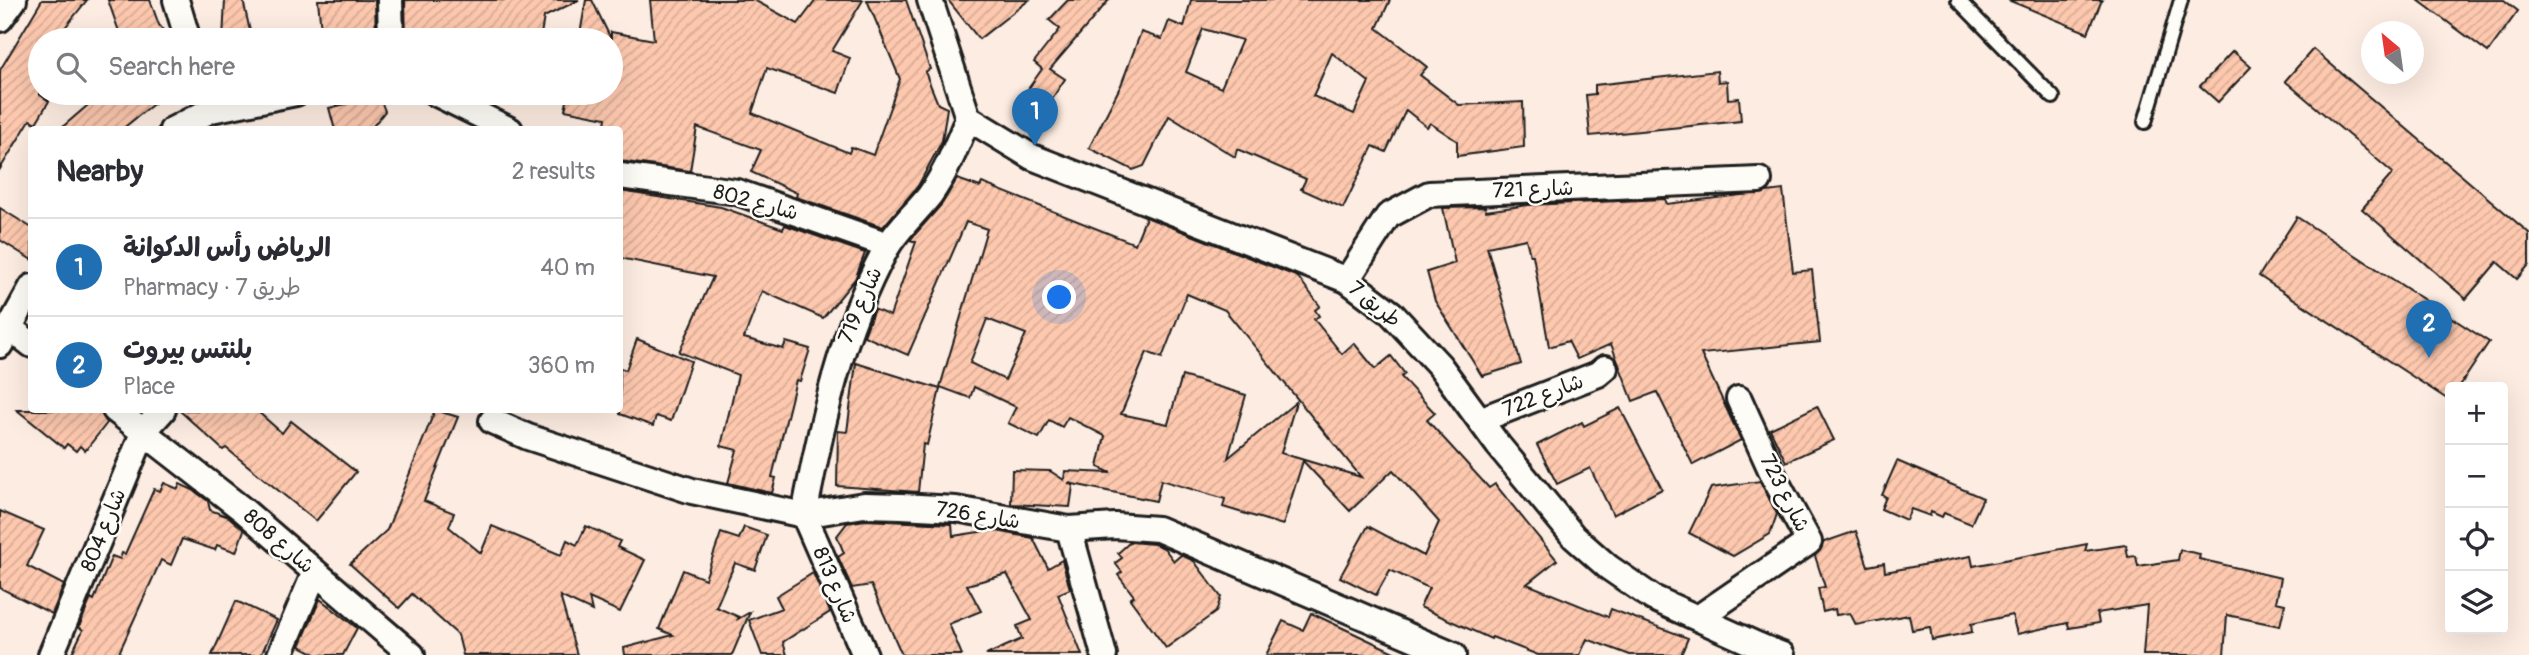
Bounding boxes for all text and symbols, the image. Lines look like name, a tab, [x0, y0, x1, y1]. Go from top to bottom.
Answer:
north arrow	[2361, 21, 2424, 84]
search box	[28, 28, 623, 105]
icon: search	[52, 48, 90, 86]
text: Search here	[108, 51, 235, 83]
pin: 1	[1012, 88, 1058, 146]
text: Nearby	[56, 153, 143, 190]
text: 2 results	[512, 157, 595, 186]
street label: شارع 721	[1492, 175, 1574, 205]
street label: شارع 802	[710, 178, 801, 228]
text: الرياض رأس الدكوانة	[123, 232, 331, 264]
text: 1	[75, 253, 84, 282]
text: 40 m	[541, 253, 595, 282]
street label: شارع 719	[832, 263, 889, 348]
text: Pharmacy · 7 طريق	[123, 273, 301, 302]
street label: 7 طريق	[1343, 275, 1406, 334]
your location	[1042, 280, 1076, 314]
pin: 2	[2406, 300, 2452, 358]
text: بلنتس بيروت	[123, 334, 252, 366]
text: 2	[73, 351, 85, 380]
text: 360 m	[528, 351, 595, 380]
street label: شارع 722	[1499, 368, 1588, 424]
text: Place	[123, 372, 175, 401]
map controls	[2445, 382, 2508, 634]
button: +	[2445, 382, 2508, 445]
button: −	[2445, 445, 2508, 508]
street label: شارع 723	[1753, 450, 1816, 537]
street label: شارع 804	[75, 485, 133, 576]
street label: شارع 726	[934, 496, 1022, 536]
street label: شارع 808	[237, 503, 320, 580]
button: locate	[2445, 508, 2508, 571]
street label: شارع 813	[805, 543, 863, 628]
button: layers	[2445, 571, 2508, 634]

